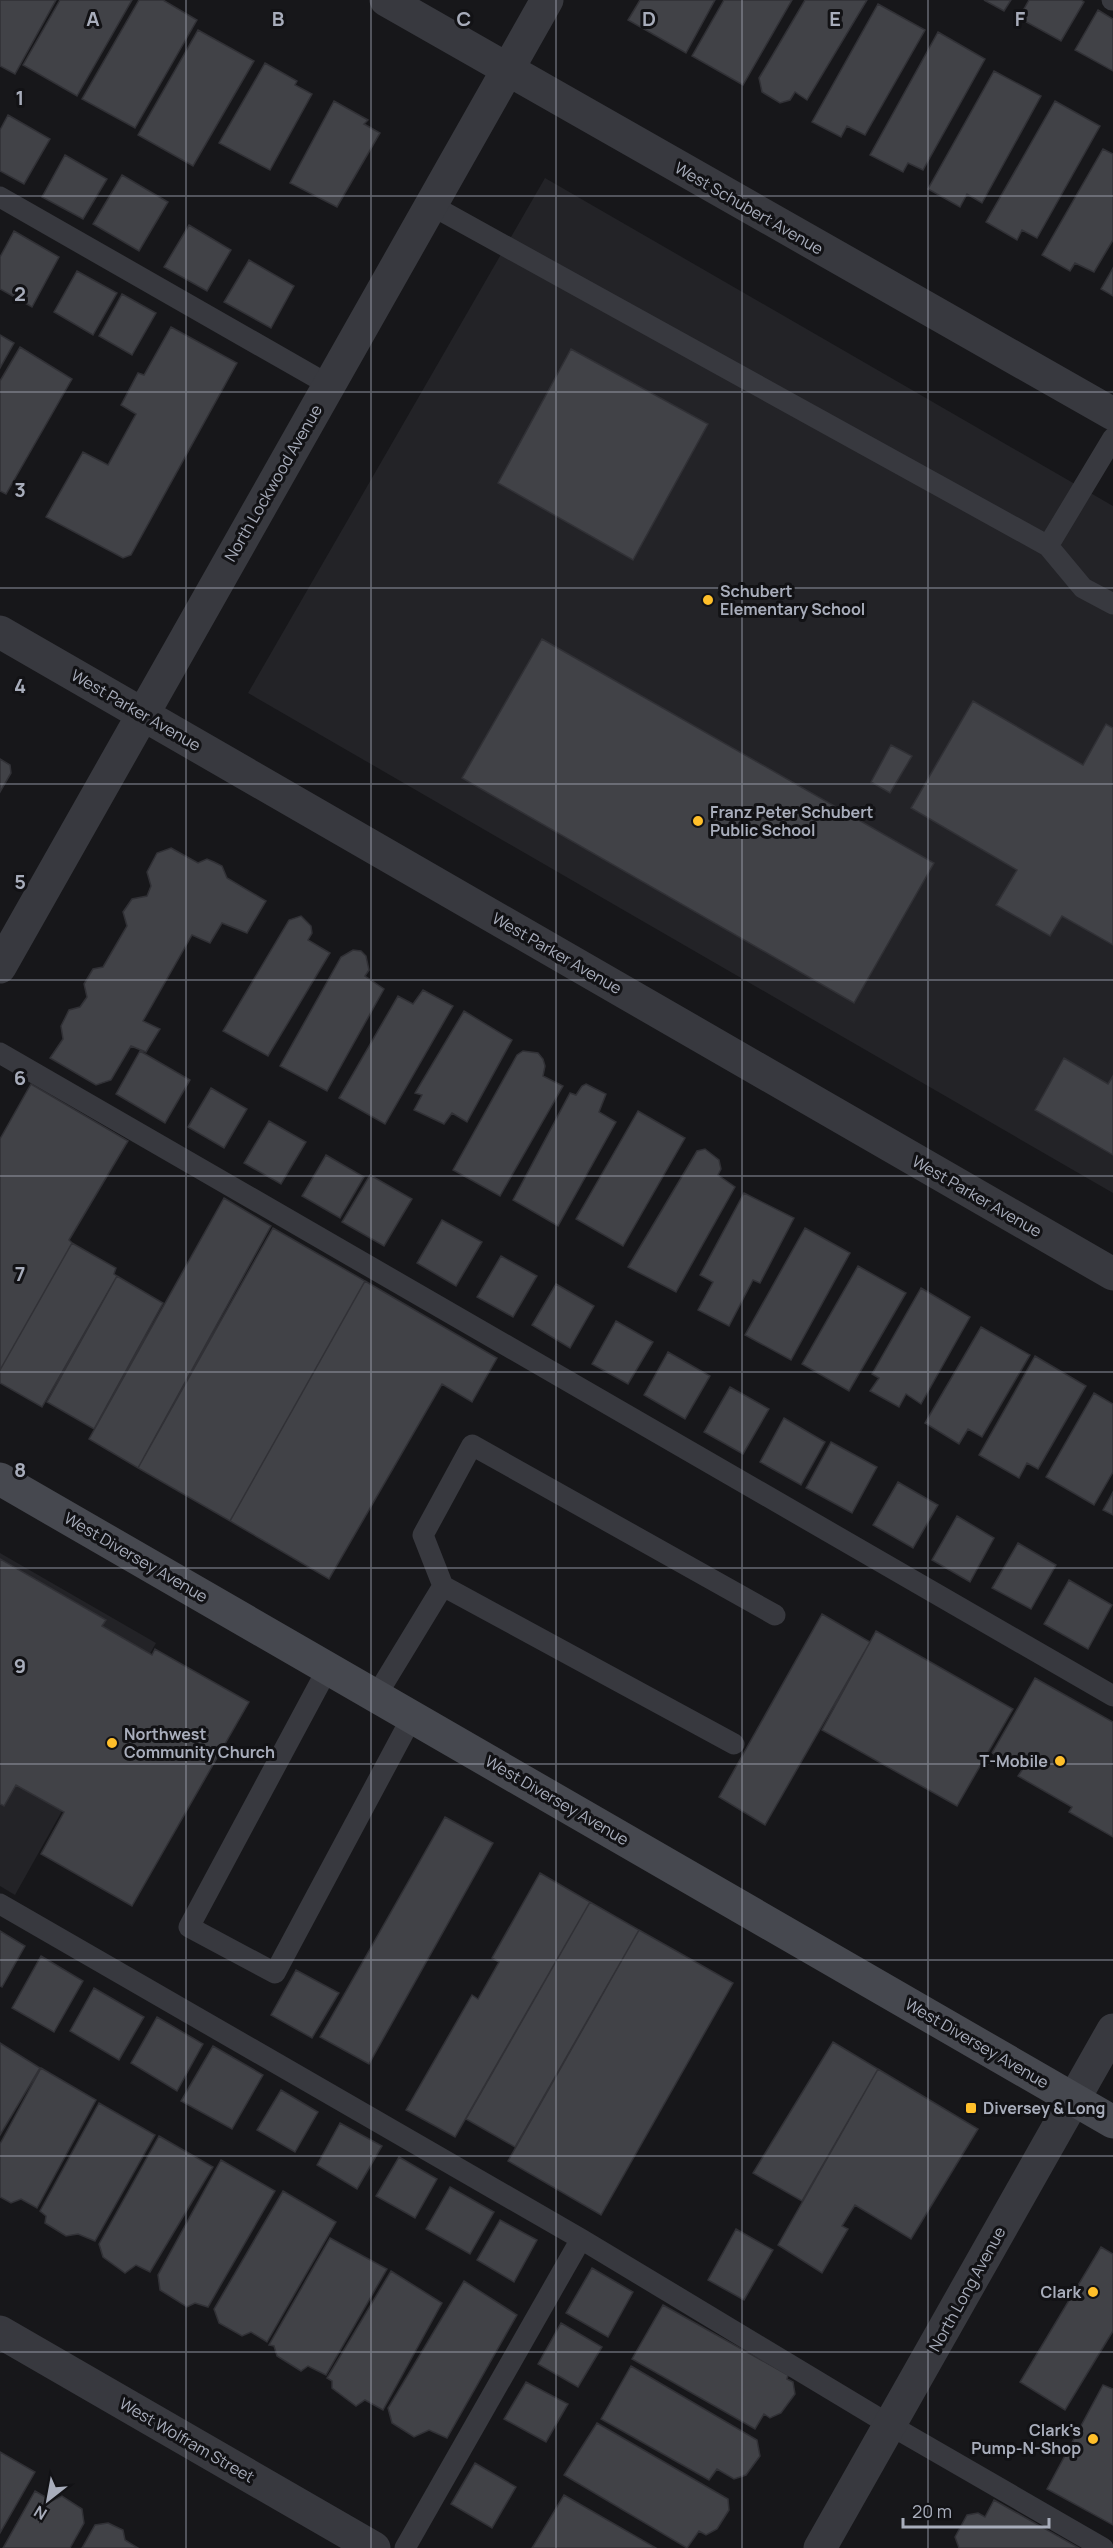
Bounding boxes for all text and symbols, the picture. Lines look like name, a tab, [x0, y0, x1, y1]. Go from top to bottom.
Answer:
text: A	[86, 5, 100, 32]
text: B	[272, 5, 285, 32]
text: C	[457, 5, 471, 32]
text: D	[642, 5, 656, 32]
text: E	[829, 5, 841, 32]
text: F	[1015, 5, 1026, 32]
text: 1	[16, 84, 24, 111]
street label: West Schubert Avenue	[671, 156, 827, 260]
text: 2	[14, 280, 26, 307]
street label: North Lockwood Avenue	[219, 400, 327, 566]
text: 3	[14, 476, 26, 503]
place label: Schubert Elementary School	[720, 580, 865, 620]
marker: Schubert Elementary School	[701, 593, 715, 607]
street label: West Parker Avenue	[67, 664, 205, 756]
text: 4	[14, 672, 26, 699]
place label: Franz Peter Schubert Public School	[710, 801, 874, 841]
marker: Franz Peter Schubert Public School	[691, 814, 705, 828]
text: 5	[14, 868, 26, 895]
street label: West Parker Avenue	[488, 907, 626, 999]
text: 6	[14, 1064, 26, 1091]
street label: West Parker Avenue	[908, 1150, 1046, 1242]
text: 7	[15, 1260, 25, 1287]
text: 8	[14, 1456, 26, 1483]
street label: West Diversey Avenue	[60, 1507, 212, 1607]
text: 9	[14, 1652, 26, 1679]
place label: Northwest Community Church	[124, 1723, 275, 1763]
marker: Northwest Community Church	[105, 1736, 119, 1750]
street label: West Diversey Avenue	[481, 1750, 633, 1850]
place label: T-Mobile	[980, 1750, 1048, 1772]
marker: T-Mobile	[1053, 1754, 1067, 1768]
street label: West Diversey Avenue	[901, 1993, 1053, 2093]
place label: Diversey & Long	[983, 2097, 1105, 2119]
marker: Diversey & Long	[964, 2101, 978, 2115]
street label: North Long Avenue	[923, 2222, 1011, 2356]
place label: Clark	[1040, 2281, 1081, 2303]
marker: Clark	[1086, 2285, 1100, 2299]
street label: West Wolfram Street	[116, 2392, 258, 2488]
place label: Clark's Pump-N-Shop	[971, 2419, 1081, 2459]
marker: Clark's Pump-N-Shop	[1086, 2432, 1100, 2446]
north arrow	[18, 2470, 78, 2530]
scale bar	[903, 2491, 1048, 2529]
text: 20 m	[912, 2499, 952, 2523]
text: N	[30, 2500, 51, 2525]

